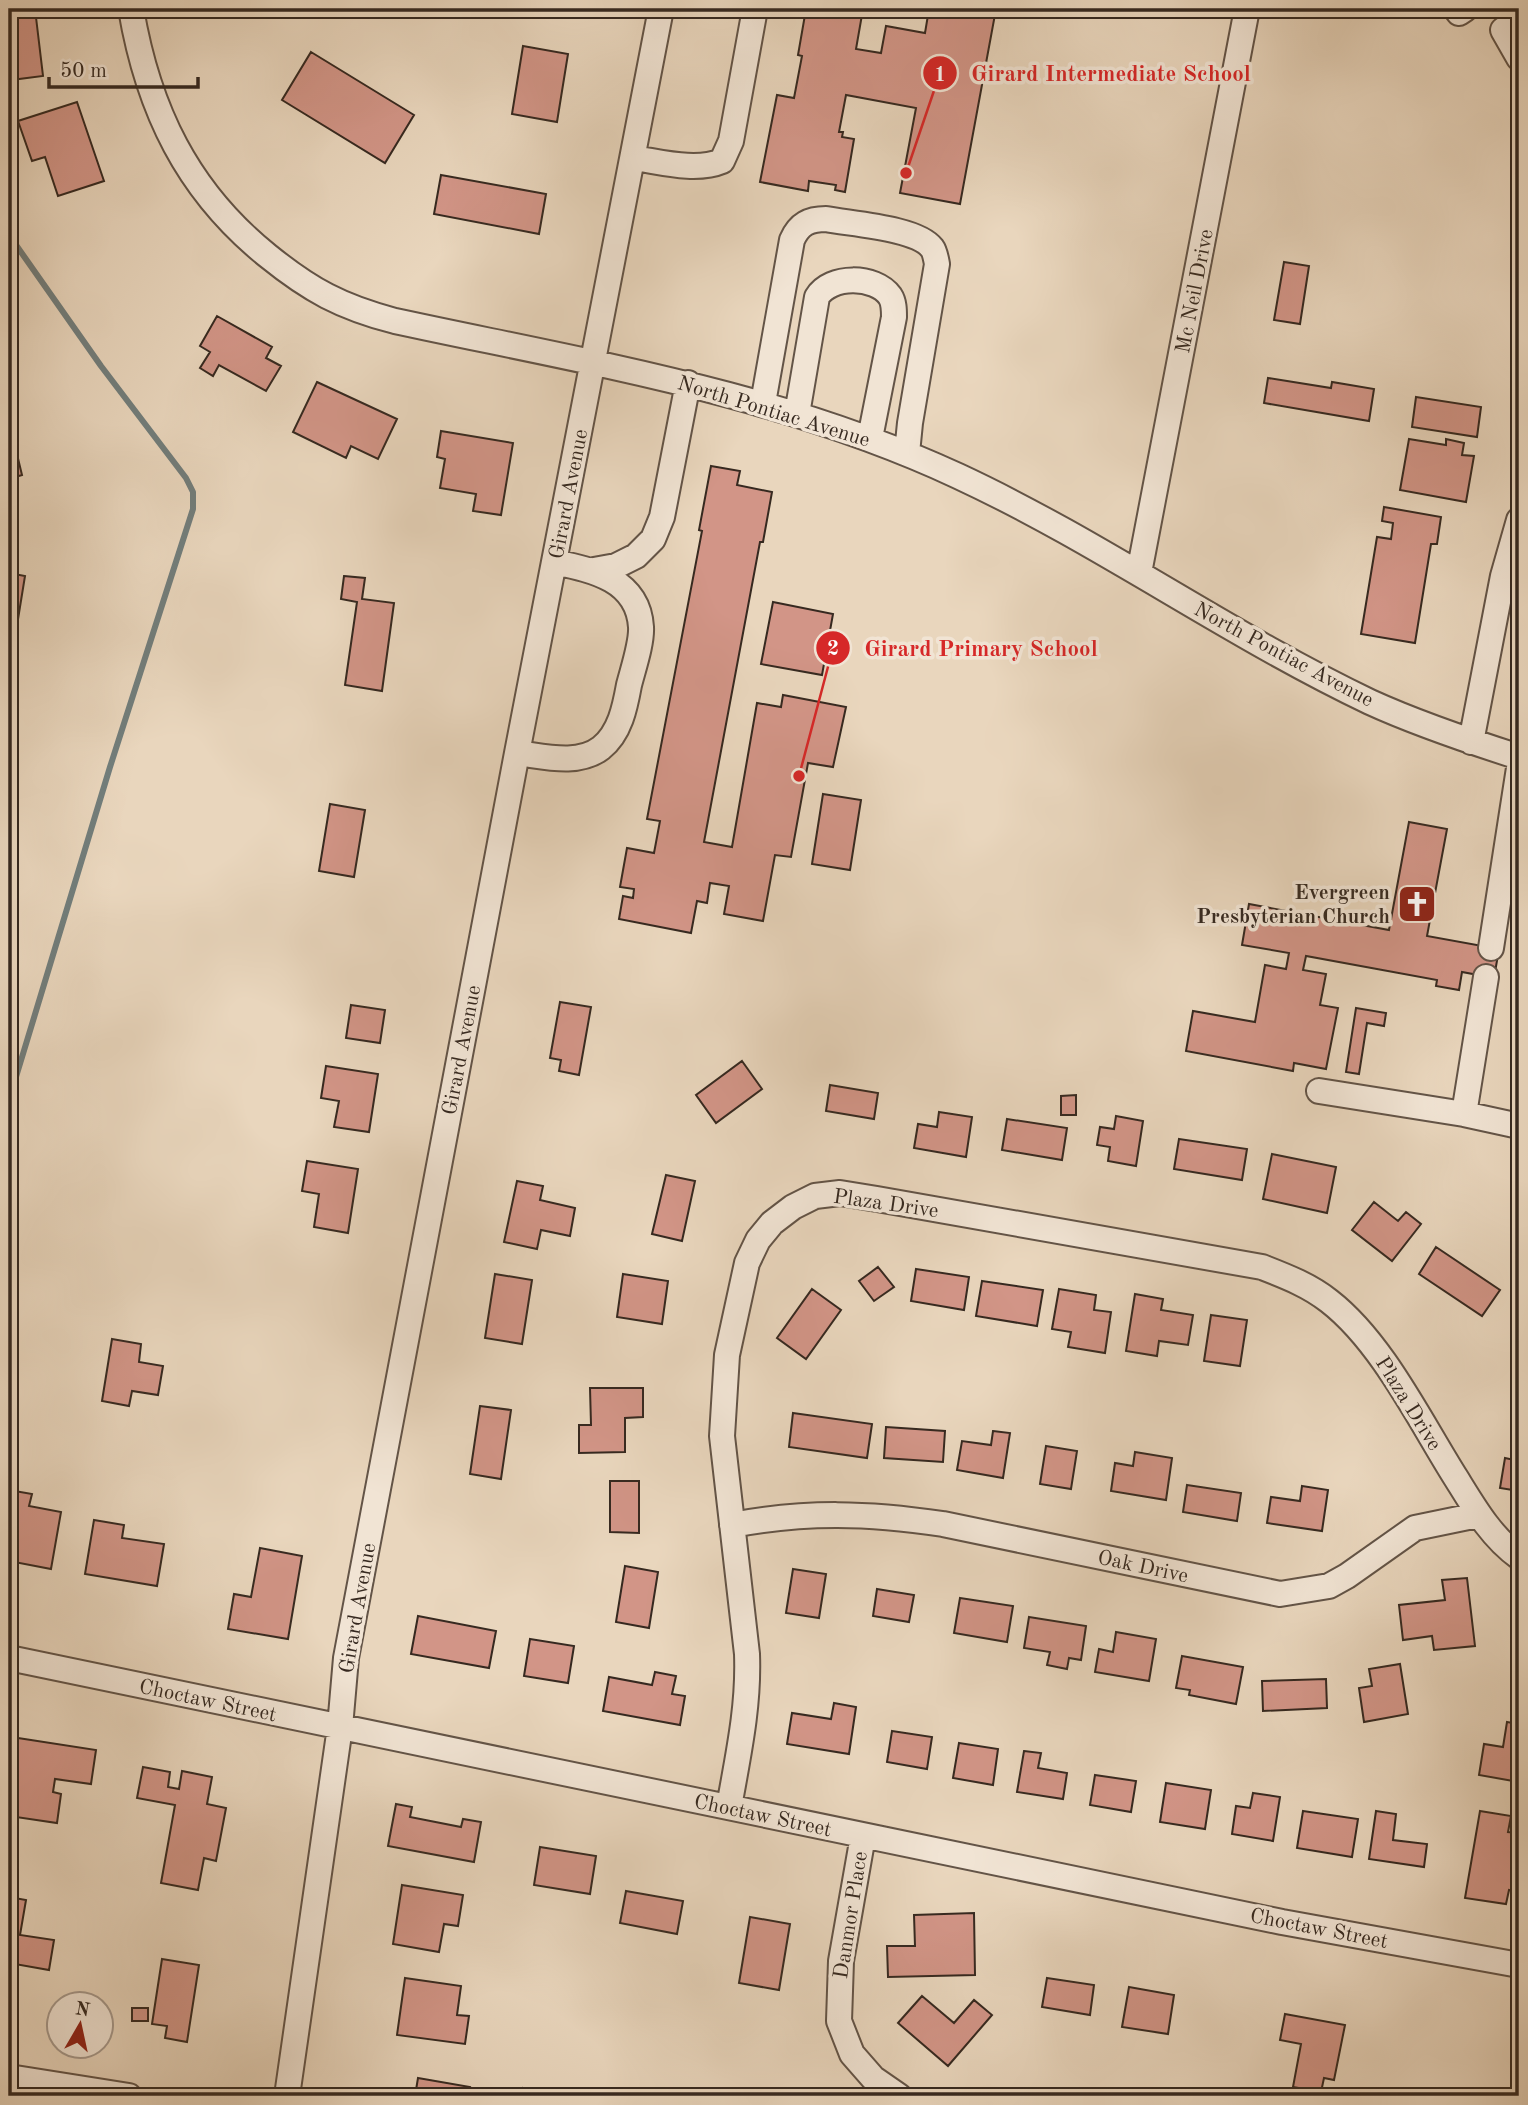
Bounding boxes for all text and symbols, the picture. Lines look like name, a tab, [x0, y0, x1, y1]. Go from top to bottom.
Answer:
scale bar	[49, 46, 198, 90]
callout: Girard Intermediate School	[922, 51, 1265, 95]
text: 50 m	[60, 61, 107, 82]
text: Girard Intermediate School	[971, 63, 1251, 86]
text: 1	[934, 65, 946, 86]
street label: Mc Neil Drive	[1173, 227, 1218, 355]
street label: North Pontiac Avenue	[675, 373, 872, 452]
street label: Girard Avenue	[547, 428, 592, 561]
street label: North Pontiac Avenue	[1190, 599, 1376, 712]
callout: Girard Primary School	[815, 626, 1112, 670]
text: Girard Primary School	[864, 638, 1098, 661]
text: 2	[827, 639, 839, 660]
place label: Evergreen Presbyterian Church	[1196, 883, 1390, 928]
church icon: Evergreen Presbyterian Church	[1396, 883, 1438, 925]
street label: Girard Avenue	[440, 984, 485, 1117]
street label: Plaza Drive	[832, 1187, 940, 1222]
street label: Plaza Drive	[1371, 1353, 1445, 1454]
street label: Girard Avenue	[337, 1541, 380, 1675]
street label: Oak Drive	[1095, 1548, 1190, 1587]
street label: Choctaw Street	[137, 1677, 278, 1726]
street label: Choctaw Street	[692, 1792, 833, 1841]
street label: Danmor Place	[831, 1850, 872, 1980]
street label: Choctaw Street	[1248, 1906, 1389, 1953]
north arrow	[46, 1990, 116, 2060]
text: N	[74, 2000, 91, 2021]

